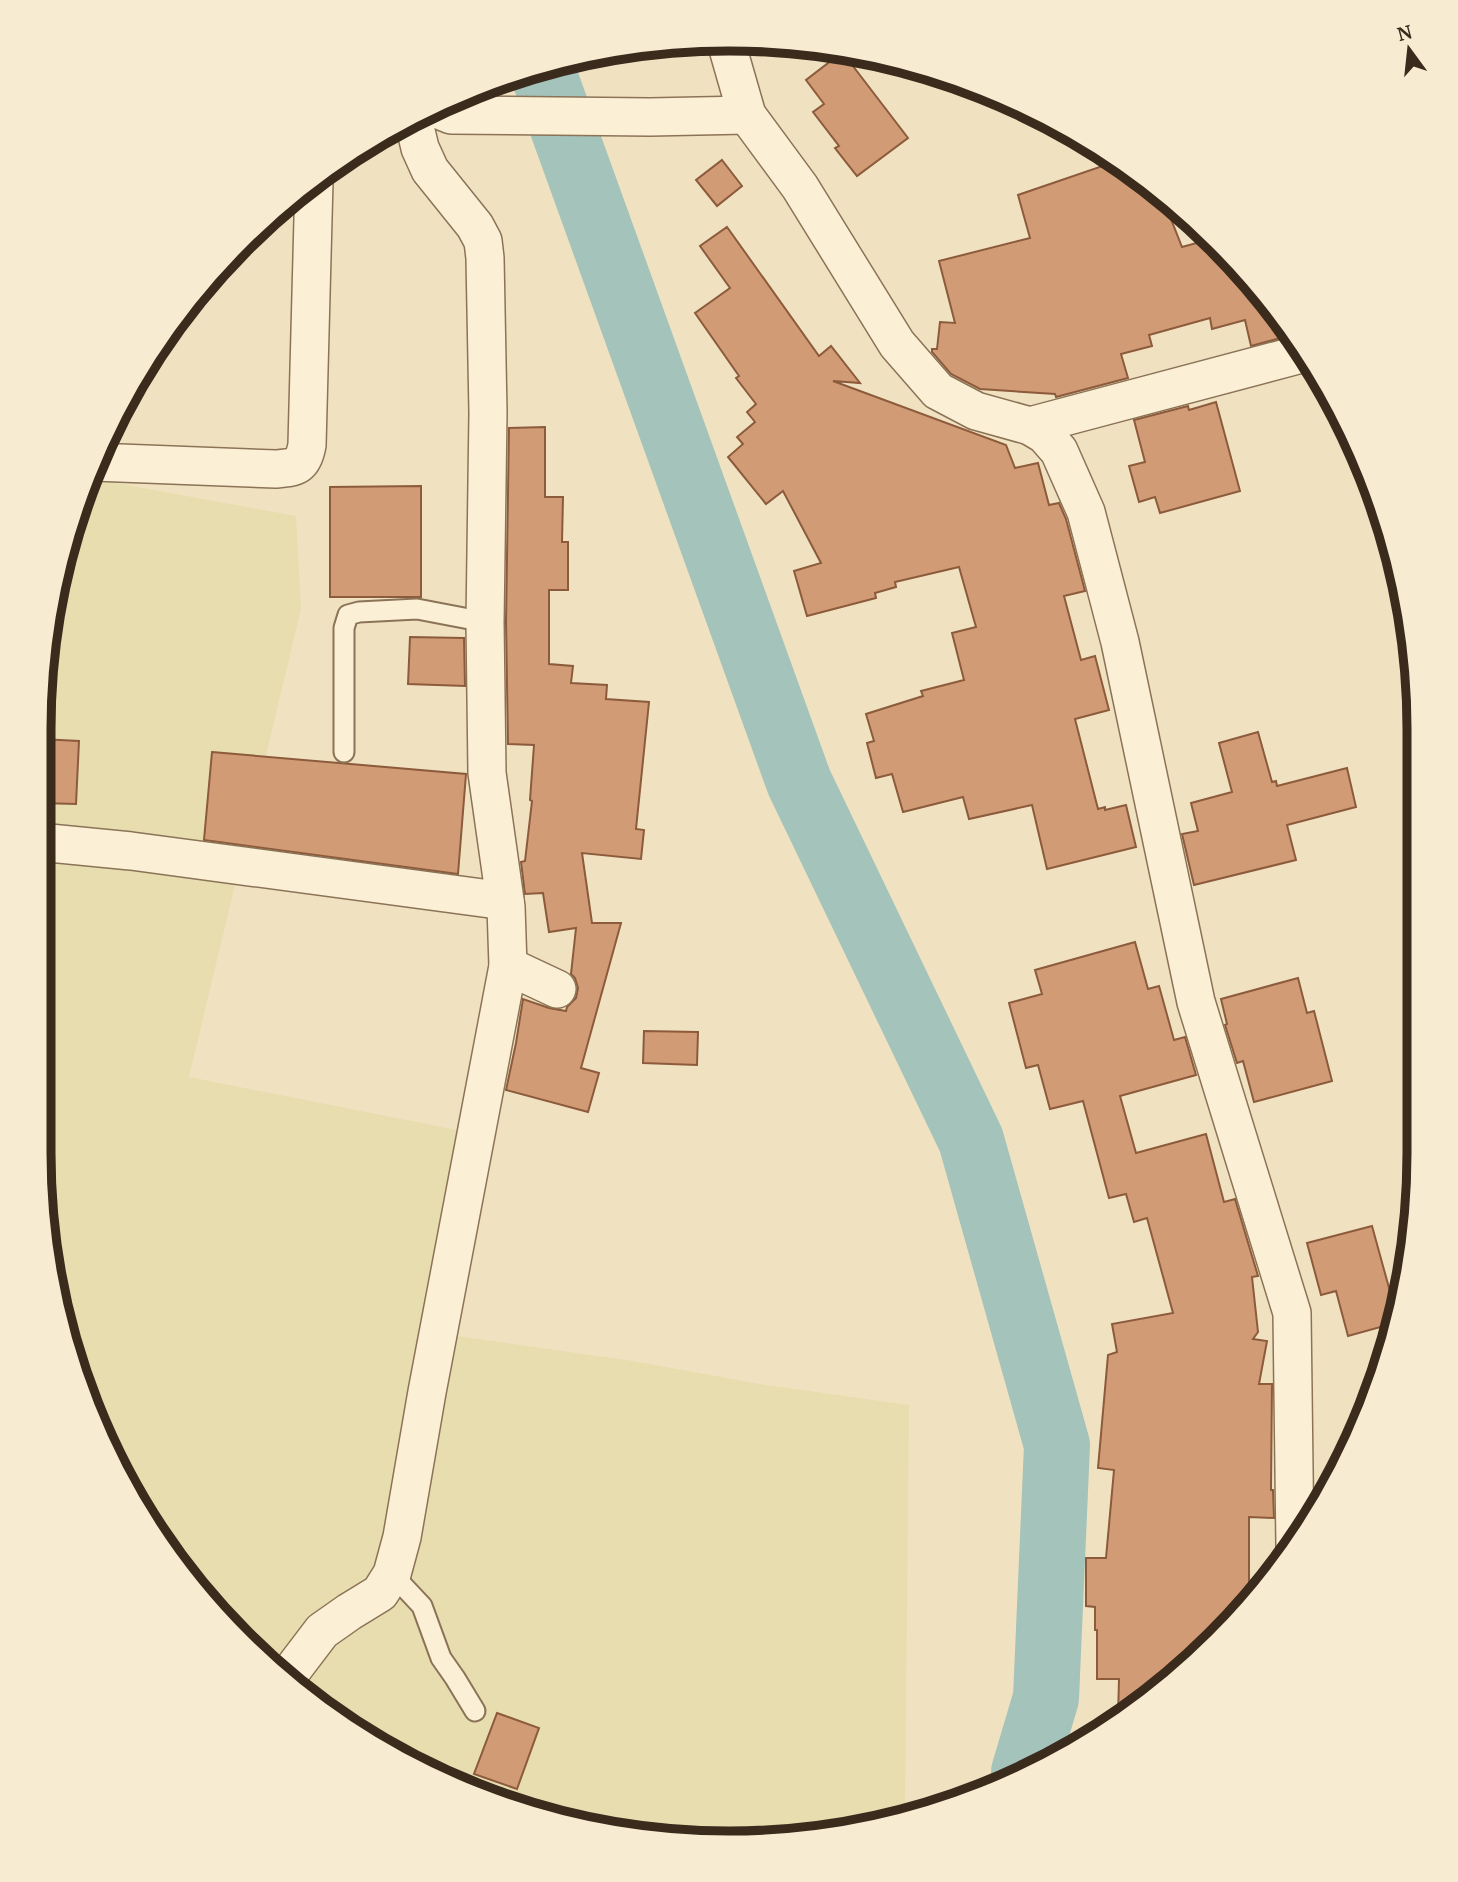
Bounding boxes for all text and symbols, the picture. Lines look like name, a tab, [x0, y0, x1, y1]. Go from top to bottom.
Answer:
north arrow	[1374, 14, 1444, 84]
text: N	[1394, 18, 1415, 46]

